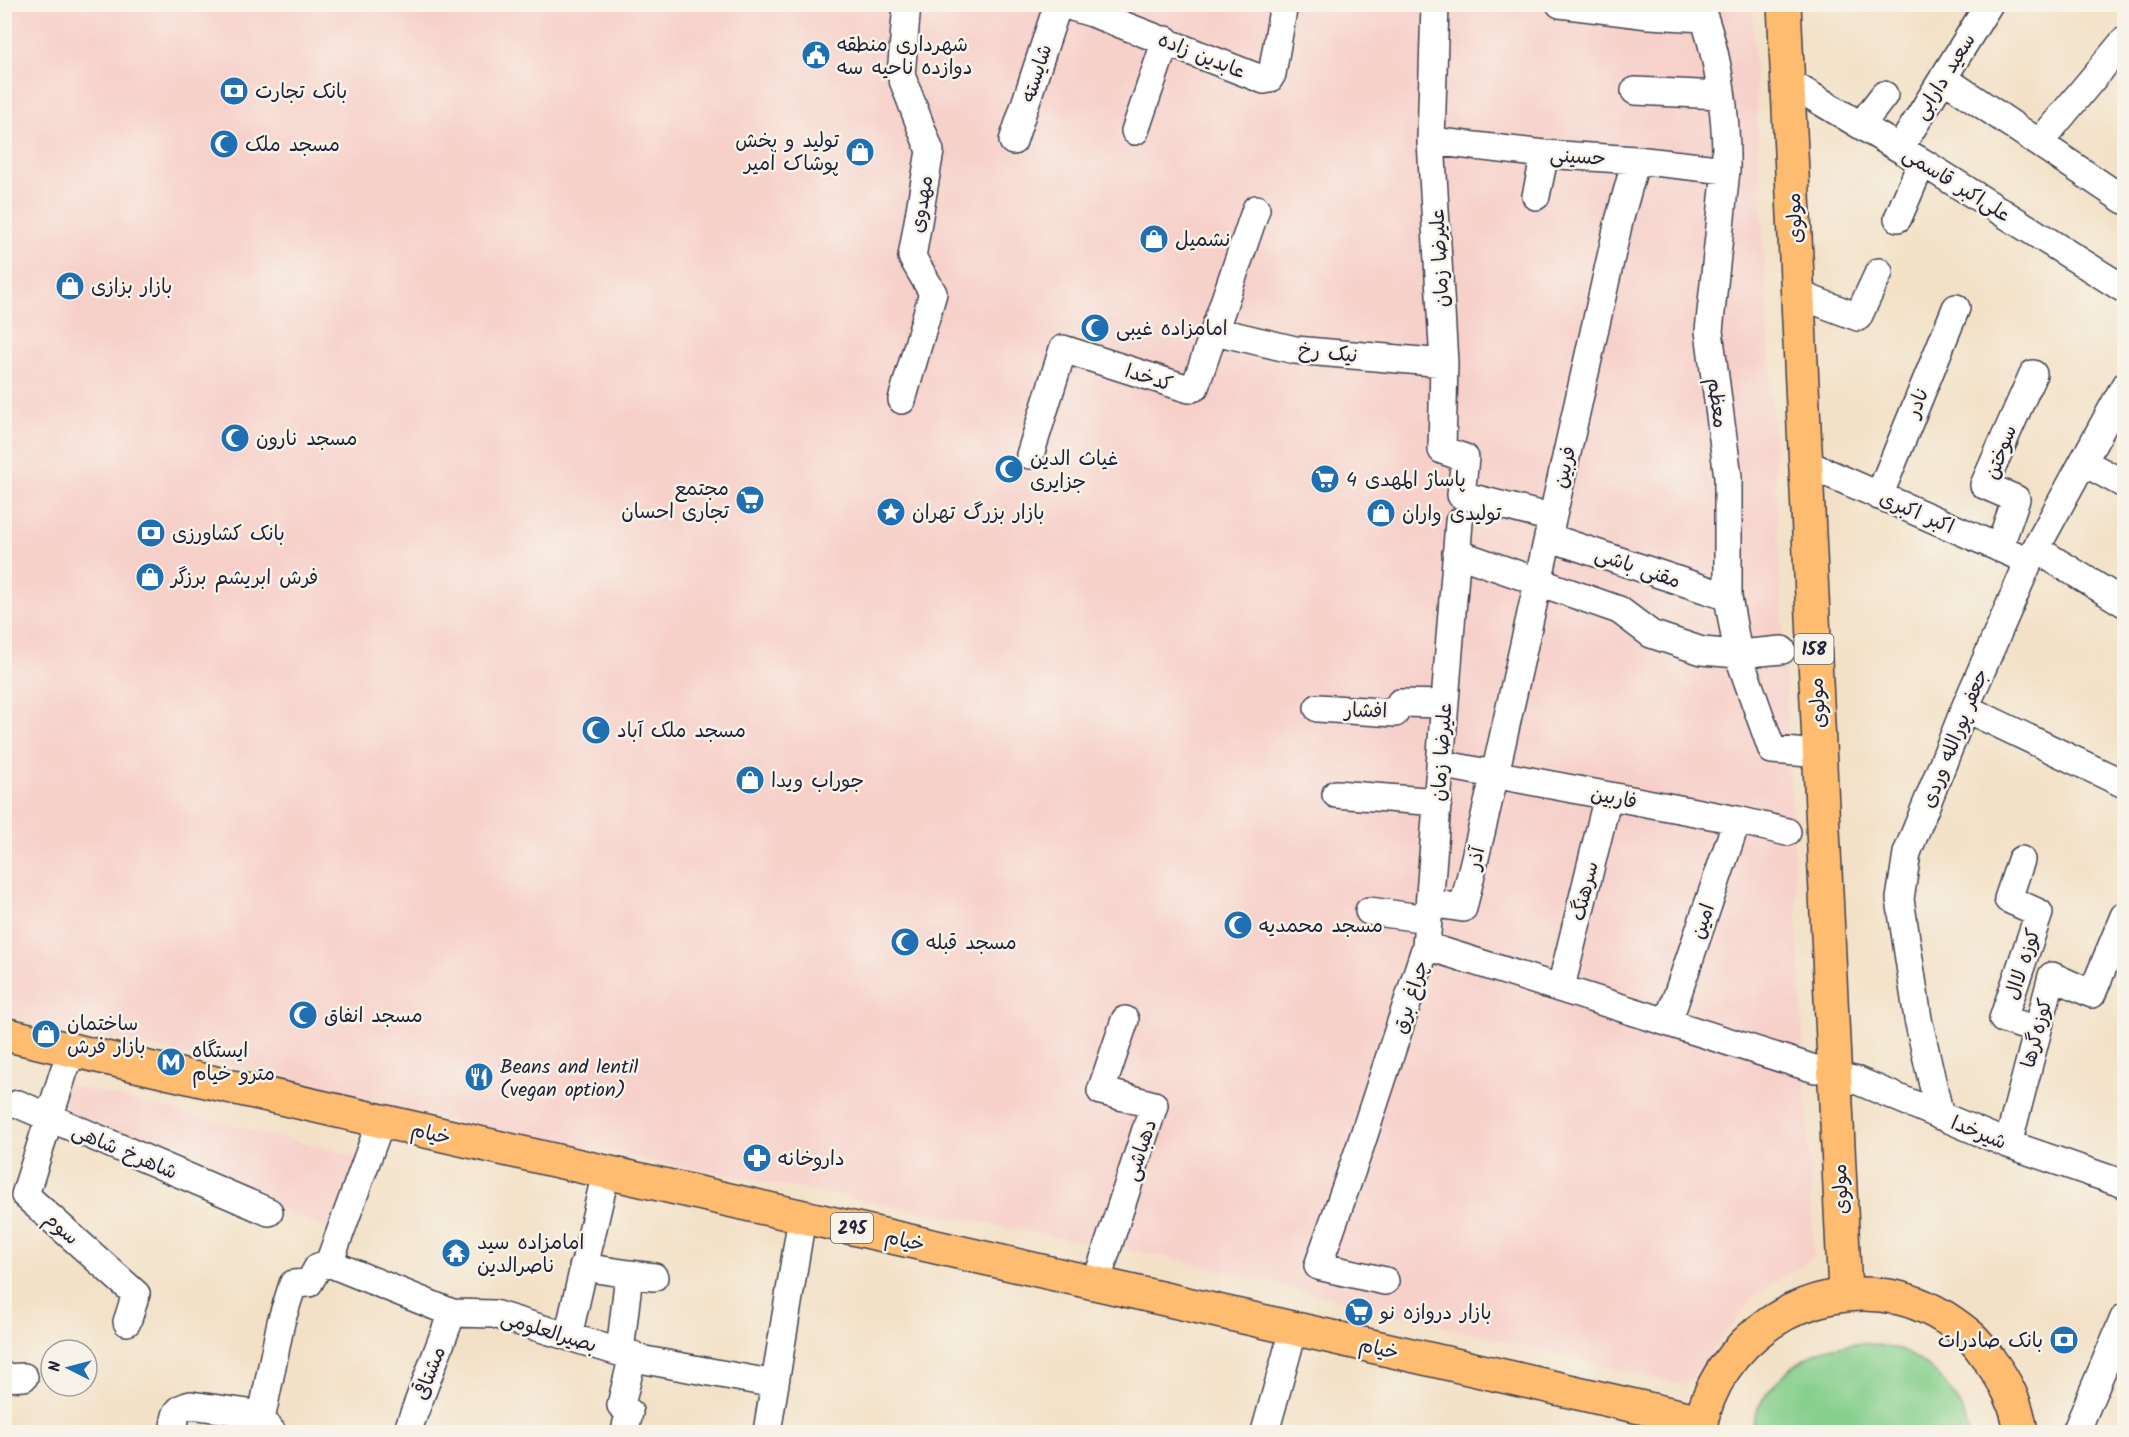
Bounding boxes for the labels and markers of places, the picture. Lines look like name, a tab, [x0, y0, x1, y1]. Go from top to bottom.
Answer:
place label: شهرداری منطقه دوازده ناحیه سه	[837, 30, 973, 85]
public building icon: شهرداری منطقه دوازده ناحیه سه	[800, 39, 832, 71]
bank icon: بانک تجارت	[218, 75, 250, 107]
place label: بانک تجارت	[255, 77, 347, 109]
place label: تولید و پخش پوشاک امیر	[735, 126, 839, 181]
mosque icon: مسجد ملک	[208, 128, 240, 160]
place label: مسجد ملک	[245, 130, 340, 162]
shop icon: تولید و پخش پوشاک امیر	[844, 136, 876, 168]
shop icon: نشمیل	[1138, 223, 1170, 255]
place label: نشمیل	[1175, 225, 1230, 257]
shop icon: بازار بزازی	[54, 270, 86, 302]
place label: بازار بزازی	[91, 272, 172, 304]
mosque icon: امامزاده غیبی	[1079, 312, 1111, 344]
place label: امامزاده غیبی	[1116, 314, 1228, 346]
mosque icon: مسجد نارون	[219, 422, 251, 454]
place label: مسجد نارون	[256, 424, 358, 456]
place label: غیاث الدین جزایری	[1030, 444, 1118, 499]
mosque icon: غیاث الدین جزایری	[993, 453, 1025, 485]
supermarket icon: پاساژ المهدی 4	[1309, 463, 1341, 495]
place label: پاساژ المهدی 4	[1346, 465, 1466, 497]
place label: مجتمع تجاری احسان	[621, 474, 729, 529]
supermarket icon: مجتمع تجاری احسان	[734, 484, 766, 516]
place icon: بازار بزرگ تهران	[875, 496, 907, 528]
shop icon: تولیدی واران	[1365, 497, 1397, 529]
place label: بازار بزرگ تهران	[912, 498, 1045, 530]
place label: تولیدی واران	[1402, 499, 1502, 531]
bank icon: بانک کشاورزی	[135, 517, 167, 549]
place label: بانک کشاورزی	[172, 519, 285, 551]
shop icon: فرش ابريشم برزگر	[134, 561, 166, 593]
place label: فرش ابريشم برزگر	[169, 563, 318, 595]
mosque icon: مسجد ملک آباد	[580, 714, 612, 746]
place label: مسجد ملک آباد	[617, 716, 746, 748]
shop icon: جوراب ویدا	[734, 764, 766, 796]
place label: جوراب ویدا	[771, 766, 864, 798]
mosque icon: مسجد محمدیه	[1222, 909, 1254, 941]
place label: مسجد محمدیه	[1259, 911, 1383, 943]
mosque icon: مسجد قبله	[889, 926, 921, 958]
place label: مسجد قبله	[926, 928, 1017, 960]
mosque icon: مسجد انفاق	[287, 999, 319, 1031]
place label: مسجد انفاق	[324, 1001, 423, 1033]
place label: ساختمان بازار فرش	[67, 1009, 146, 1064]
shop icon: ساختمان بازار فرش	[30, 1018, 62, 1050]
place label: ایستگاه مترو خیام	[192, 1036, 275, 1091]
metro station icon: ایستگاه مترو خیام	[155, 1046, 187, 1078]
place label: Beans and lentil (vegan option)	[500, 1052, 638, 1107]
restaurant icon: Beans and lentil (vegan option)	[463, 1061, 495, 1093]
pharmacy icon: داروخانه	[741, 1142, 773, 1174]
place label: داروخانه	[778, 1144, 845, 1176]
place label: امامزاده سید ناصرالدین	[477, 1228, 584, 1283]
temple icon: امامزاده سید ناصرالدین	[440, 1237, 472, 1269]
supermarket icon: بازار دروازه نو	[1343, 1296, 1375, 1328]
place label: بازار دروازه نو	[1378, 1298, 1492, 1330]
bank icon: بانک صادرات	[2048, 1324, 2080, 1356]
place label: بانک صادرات	[1938, 1326, 2043, 1358]

